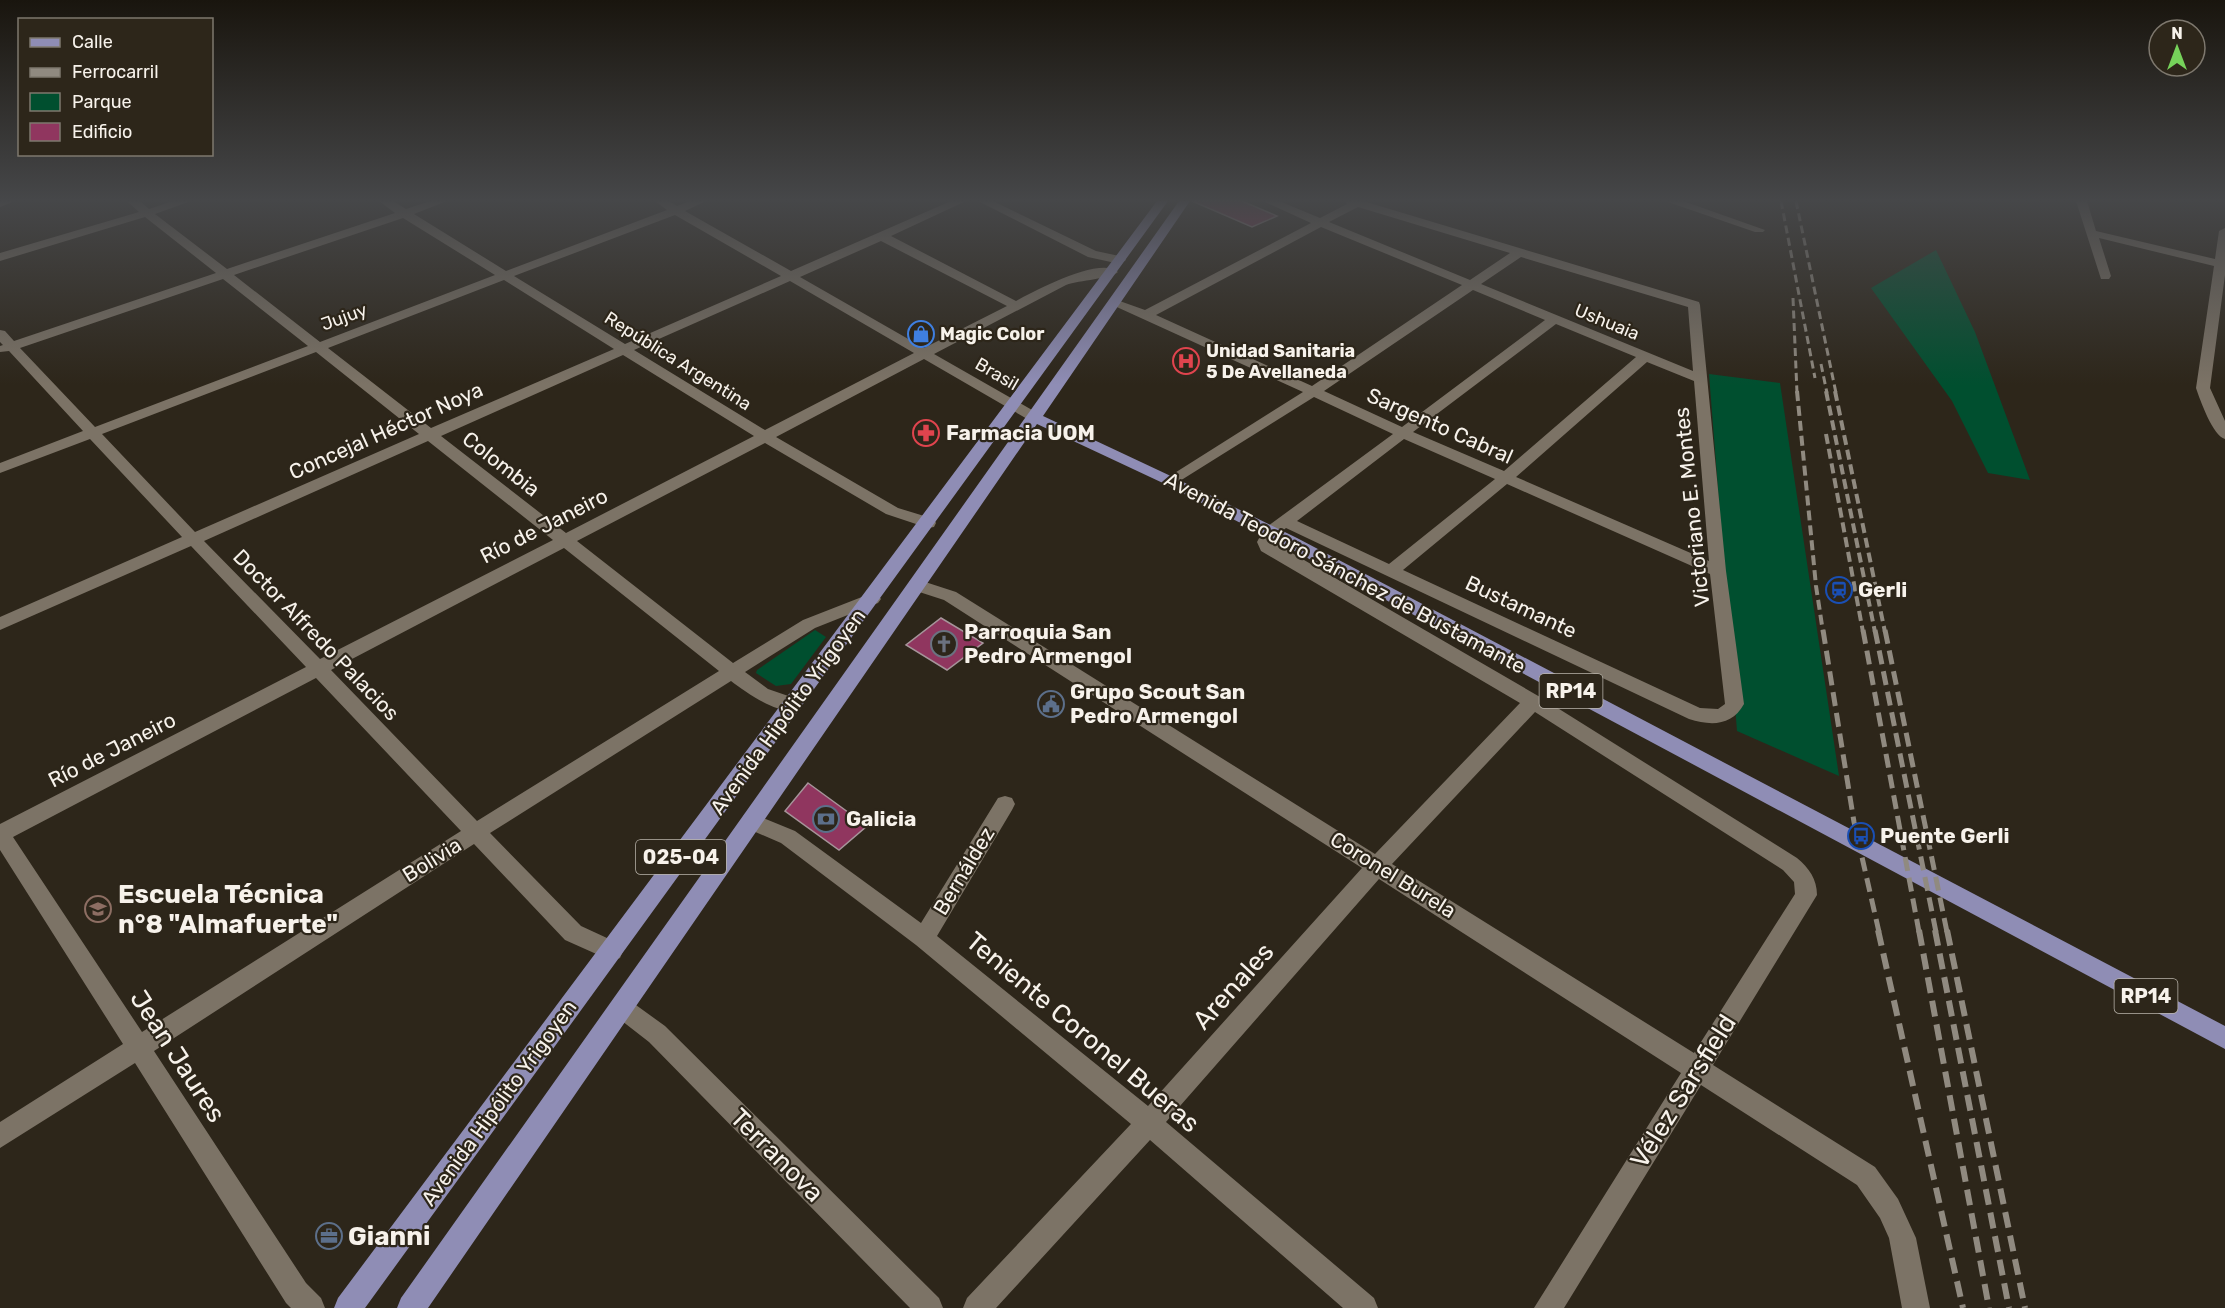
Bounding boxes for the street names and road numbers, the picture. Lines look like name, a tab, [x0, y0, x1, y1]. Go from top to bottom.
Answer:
street label: Jujuy	[318, 299, 370, 335]
street label: Ushuaia	[1571, 299, 1643, 345]
street label: República Argentina	[600, 307, 756, 415]
street label: Brasil	[971, 353, 1023, 395]
street label: Concejal Héctor Noya	[285, 377, 487, 485]
street label: Sargento Cabral	[1363, 382, 1517, 469]
street label: Victoriano E. Montes	[1669, 406, 1714, 608]
street label: Colombia	[458, 426, 545, 501]
street label: Avenida Teodoro Sánchez de Bustamante	[1160, 467, 1530, 679]
street label: Río de Janeiro	[476, 483, 612, 568]
street label: Doctor Alfredo Palacios	[228, 544, 405, 725]
street label: Bustamante	[1461, 570, 1581, 644]
street label: Avenida Hipólito Yrigoyen	[705, 604, 871, 819]
road number: RP14	[1540, 674, 1602, 708]
street label: Río de Janeiro	[44, 707, 180, 792]
street label: Bernáldez	[928, 822, 1000, 919]
street label: Coronel Burela	[1326, 826, 1461, 923]
street label: Bolivia	[398, 832, 466, 887]
road number: 025-04	[636, 840, 726, 874]
street label: Teniente Coronel Bueras	[960, 926, 1206, 1139]
street label: Arenales	[1186, 937, 1280, 1036]
road number: RP14	[2114, 979, 2178, 1013]
street label: Jean Jaures	[123, 984, 232, 1128]
street label: Avenida Hipólito Yrigoyen	[416, 995, 582, 1210]
street label: Vélez Sarsfield	[1624, 1009, 1743, 1174]
street label: Terranova	[723, 1102, 830, 1209]

